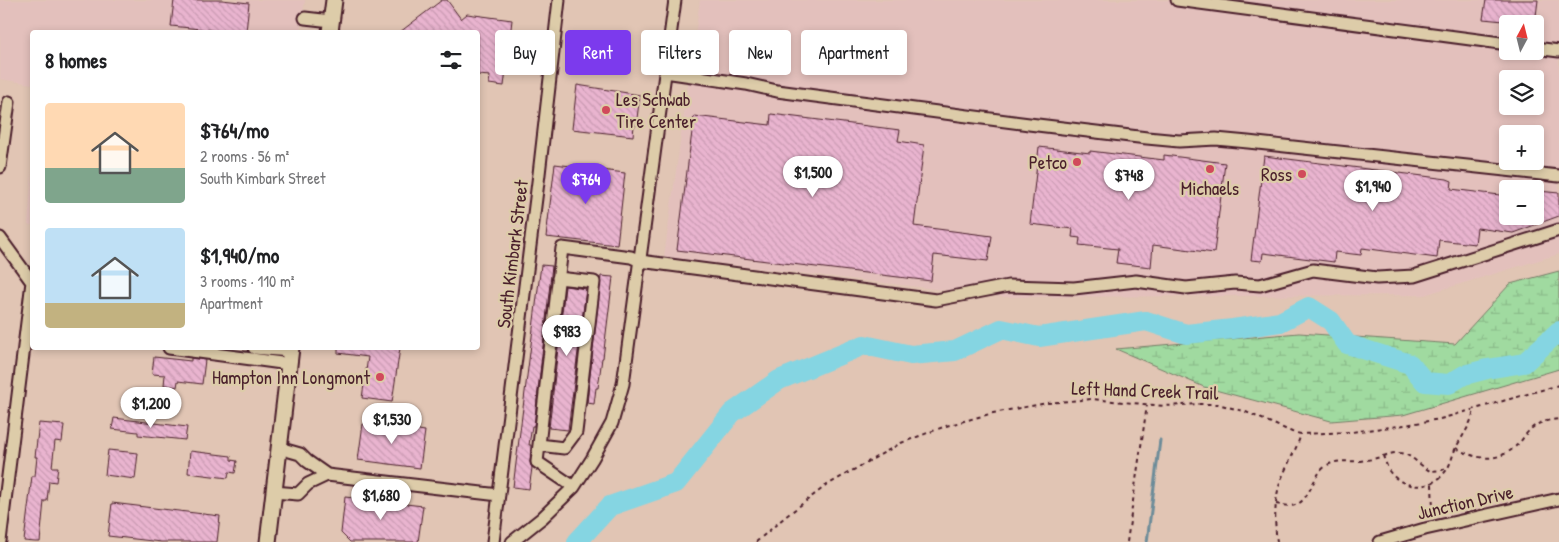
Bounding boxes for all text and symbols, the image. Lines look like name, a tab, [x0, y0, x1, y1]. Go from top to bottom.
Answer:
north arrow	[1499, 15, 1544, 60]
map controls	[1499, 15, 1544, 225]
chip: Buy	[495, 30, 555, 75]
chip: Rent	[565, 30, 631, 75]
chip: Filters	[641, 30, 719, 75]
chip: New	[729, 30, 791, 75]
chip: Apartment	[801, 30, 907, 75]
text: 8 homes	[45, 46, 107, 75]
icon: filters	[437, 46, 465, 74]
button: layers	[1499, 70, 1544, 115]
place label: Les Schwab Tire Center	[616, 86, 697, 134]
marker: Les Schwab Tire Center	[600, 104, 612, 116]
text: $764/mo	[200, 116, 269, 145]
icon: home	[85, 123, 145, 183]
button: +	[1499, 125, 1544, 170]
text: 2 rooms · 56 m²	[200, 145, 289, 167]
place label: Petco	[1029, 149, 1067, 175]
pin: $1,500	[772, 156, 854, 198]
marker: Petco	[1071, 156, 1083, 168]
pin: $748	[1099, 158, 1159, 201]
text: $1,500	[794, 161, 832, 183]
place label: Ross	[1261, 161, 1292, 187]
pin: $764	[556, 162, 616, 205]
marker: Michaels	[1204, 163, 1216, 175]
text: $748	[1115, 164, 1143, 186]
text: South Kimbark Street	[200, 167, 326, 189]
text: $764	[572, 168, 600, 190]
marker: Ross	[1296, 168, 1308, 180]
pin: $1,940	[1332, 170, 1414, 212]
place label: Michaels	[1181, 175, 1239, 201]
text: $1,940	[1355, 175, 1391, 197]
street label: South Kimbark Street	[490, 178, 534, 330]
button: −	[1499, 180, 1544, 225]
text: $1,940/mo	[200, 241, 279, 270]
icon: home	[85, 248, 145, 308]
text: 3 rooms · 110 m²	[200, 270, 295, 292]
text: Apartment	[200, 292, 263, 314]
pin: $983	[537, 314, 597, 357]
text: $983	[553, 320, 581, 342]
place label: Hampton Inn Longmont	[212, 364, 370, 390]
marker: Hampton Inn Longmont	[374, 371, 386, 383]
street label: Left Hand Creek Trail	[1071, 374, 1220, 406]
pin: $1,200	[110, 386, 192, 429]
text: $1,200	[132, 392, 170, 414]
pin: $1,530	[351, 402, 433, 445]
text: $1,530	[373, 408, 411, 430]
pin: $1,680	[340, 478, 422, 521]
street label: Junction Drive	[1414, 478, 1516, 526]
text: $1,680	[362, 484, 400, 506]

